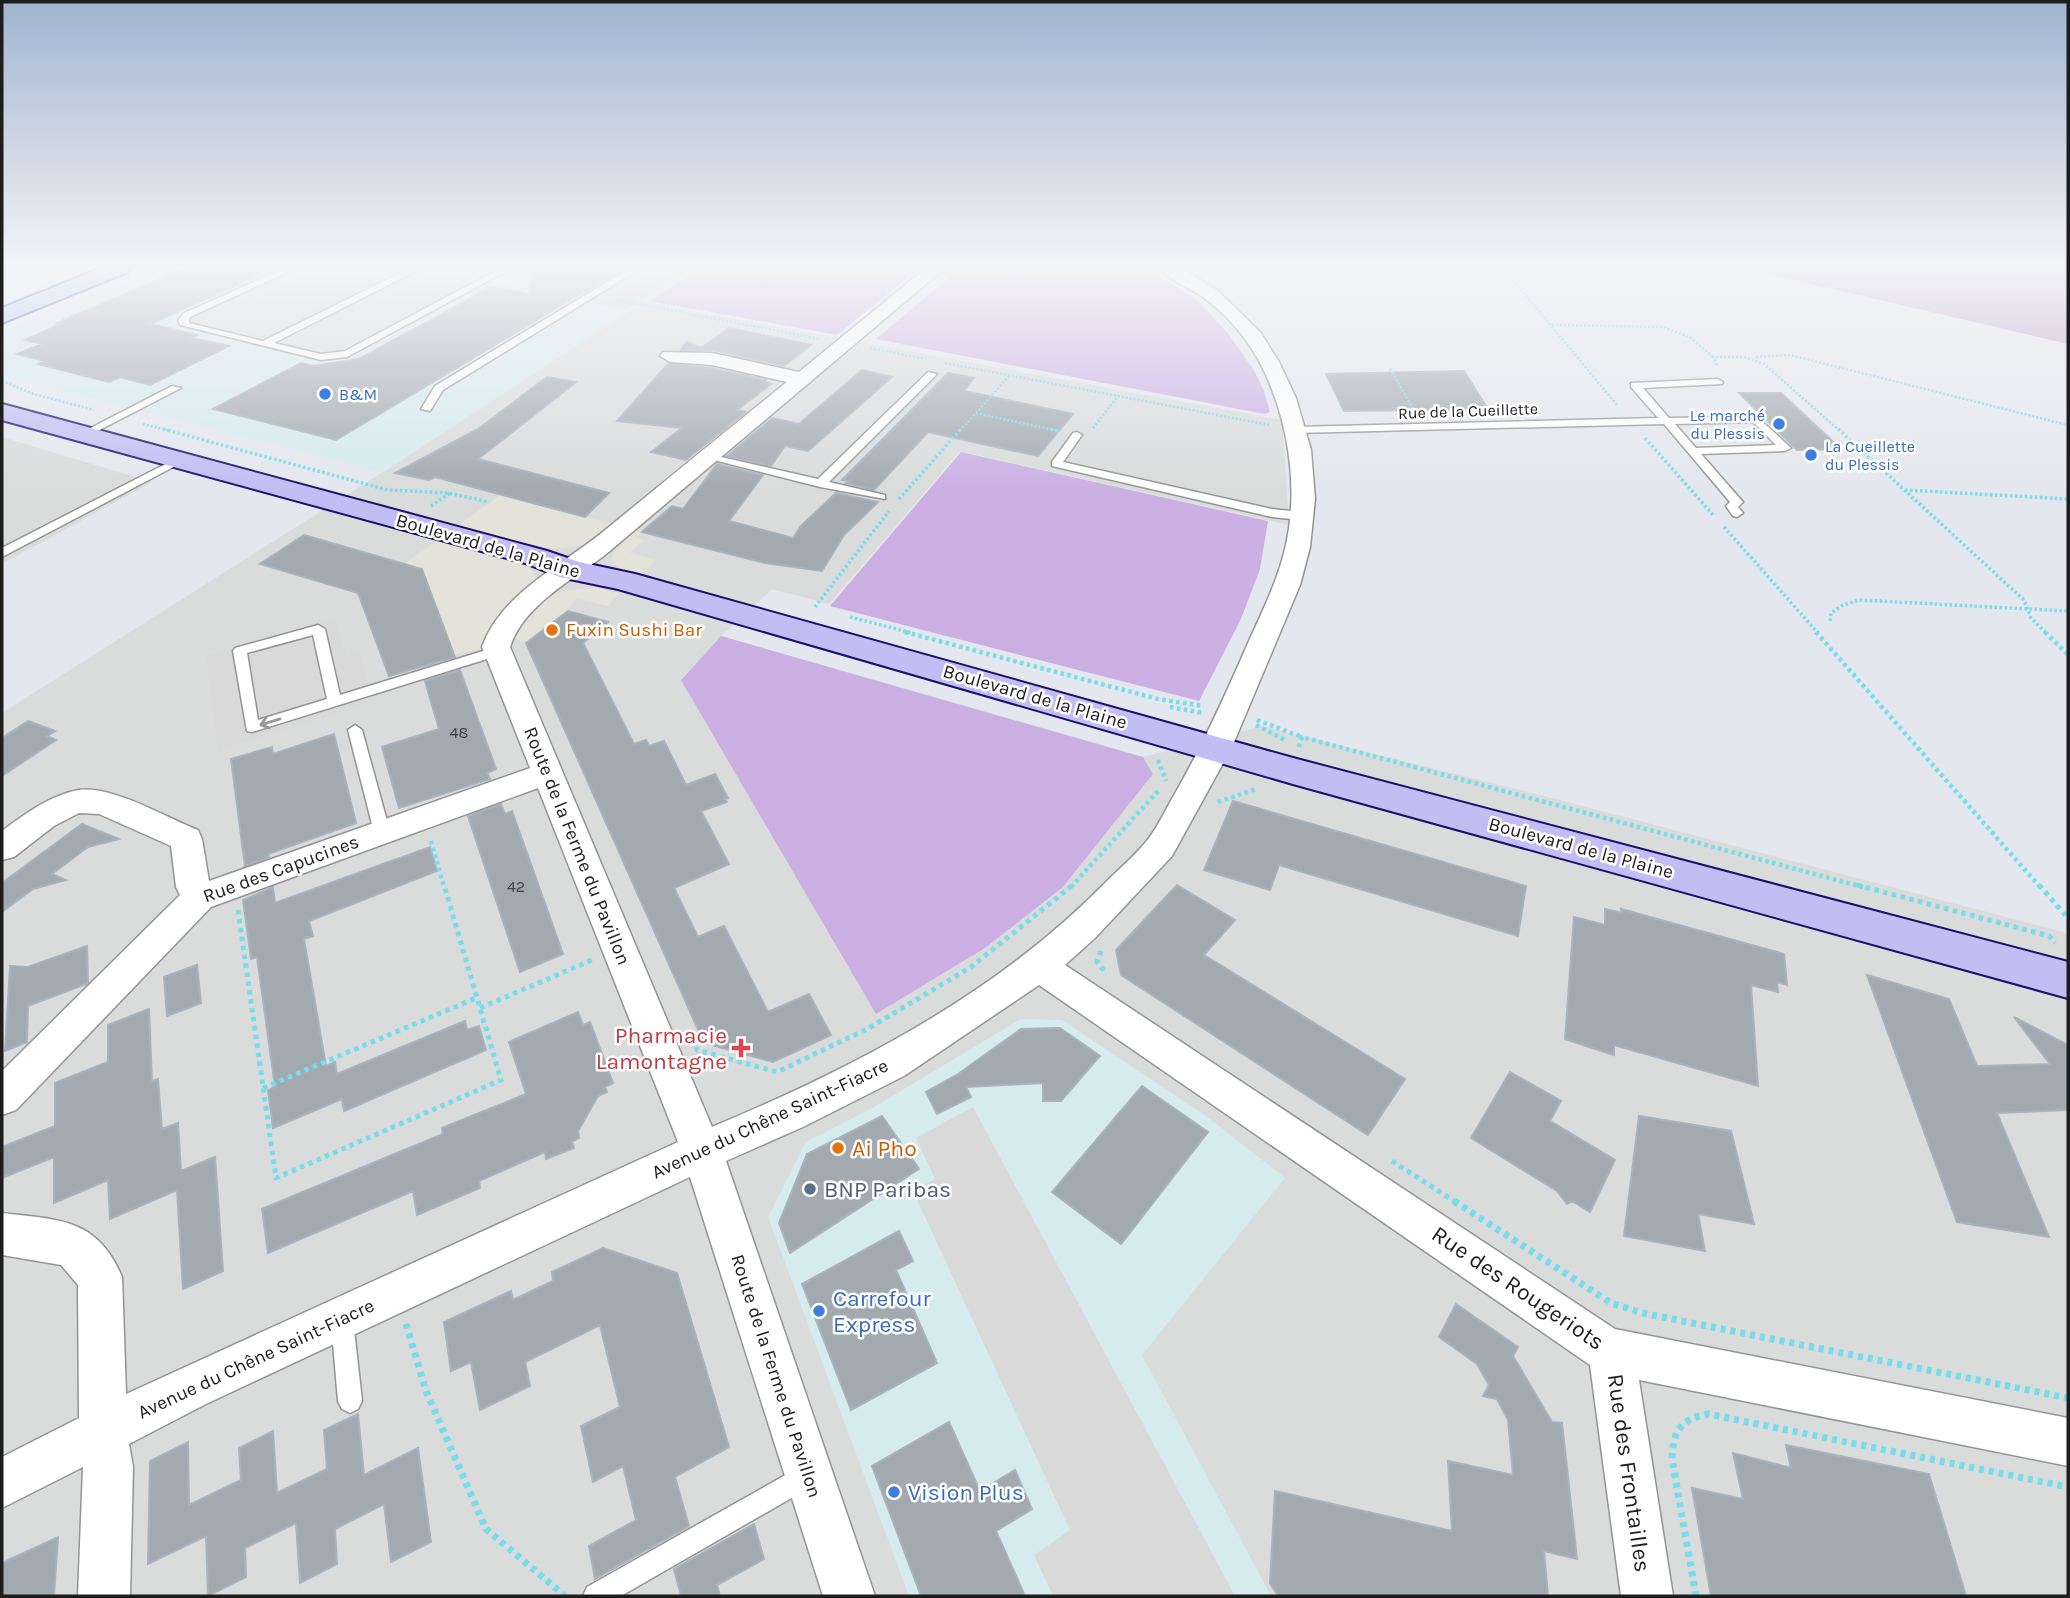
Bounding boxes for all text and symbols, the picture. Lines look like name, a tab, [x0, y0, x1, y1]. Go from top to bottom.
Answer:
place label: B&M	[339, 385, 377, 404]
marker: B&M	[317, 386, 333, 402]
street label: Rue de la Cueillette	[1398, 399, 1538, 423]
place label: Le marché du Plessis	[1690, 406, 1765, 443]
marker: Le marché du Plessis	[1771, 416, 1787, 432]
place label: La Cueillette du Plessis	[1825, 437, 1915, 474]
marker: La Cueillette du Plessis	[1803, 447, 1819, 463]
street label: Boulevard de la Plaine	[393, 509, 583, 583]
place label: Fuxin Sushi Bar	[566, 619, 702, 641]
marker: Fuxin Sushi Bar	[544, 622, 560, 638]
street label: Boulevard de la Plaine	[940, 660, 1130, 734]
one-way arrow	[259, 716, 281, 729]
house number: 48	[450, 723, 468, 742]
street label: Route de la Ferme du Pavillon	[519, 724, 635, 968]
street label: Boulevard de la Plaine	[1486, 813, 1676, 883]
street label: Rue des Capucines	[200, 831, 362, 907]
house number: 42	[507, 877, 525, 896]
place label: Pharmacie Lamontagne	[596, 1022, 727, 1075]
marker: Pharmacie Lamontagne	[733, 1040, 749, 1056]
street label: Avenue du Chêne Saint-Fiacre	[648, 1054, 892, 1184]
place label: Ai Pho	[852, 1135, 917, 1162]
marker: Ai Pho	[830, 1140, 846, 1156]
place label: BNP Paribas	[824, 1176, 951, 1203]
marker: BNP Paribas	[802, 1181, 818, 1197]
street label: Rue des Rougeriots	[1427, 1220, 1609, 1356]
street label: Route de la Ferme du Pavillon	[726, 1251, 826, 1501]
place label: Carrefour Express	[833, 1285, 932, 1338]
street label: Avenue du Chêne Saint-Fiacre	[134, 1294, 378, 1424]
marker: Carrefour Express	[811, 1303, 827, 1319]
street label: Rue des Frontailles	[1602, 1372, 1656, 1574]
place label: Vision Plus	[908, 1479, 1024, 1506]
marker: Vision Plus	[886, 1484, 902, 1500]

